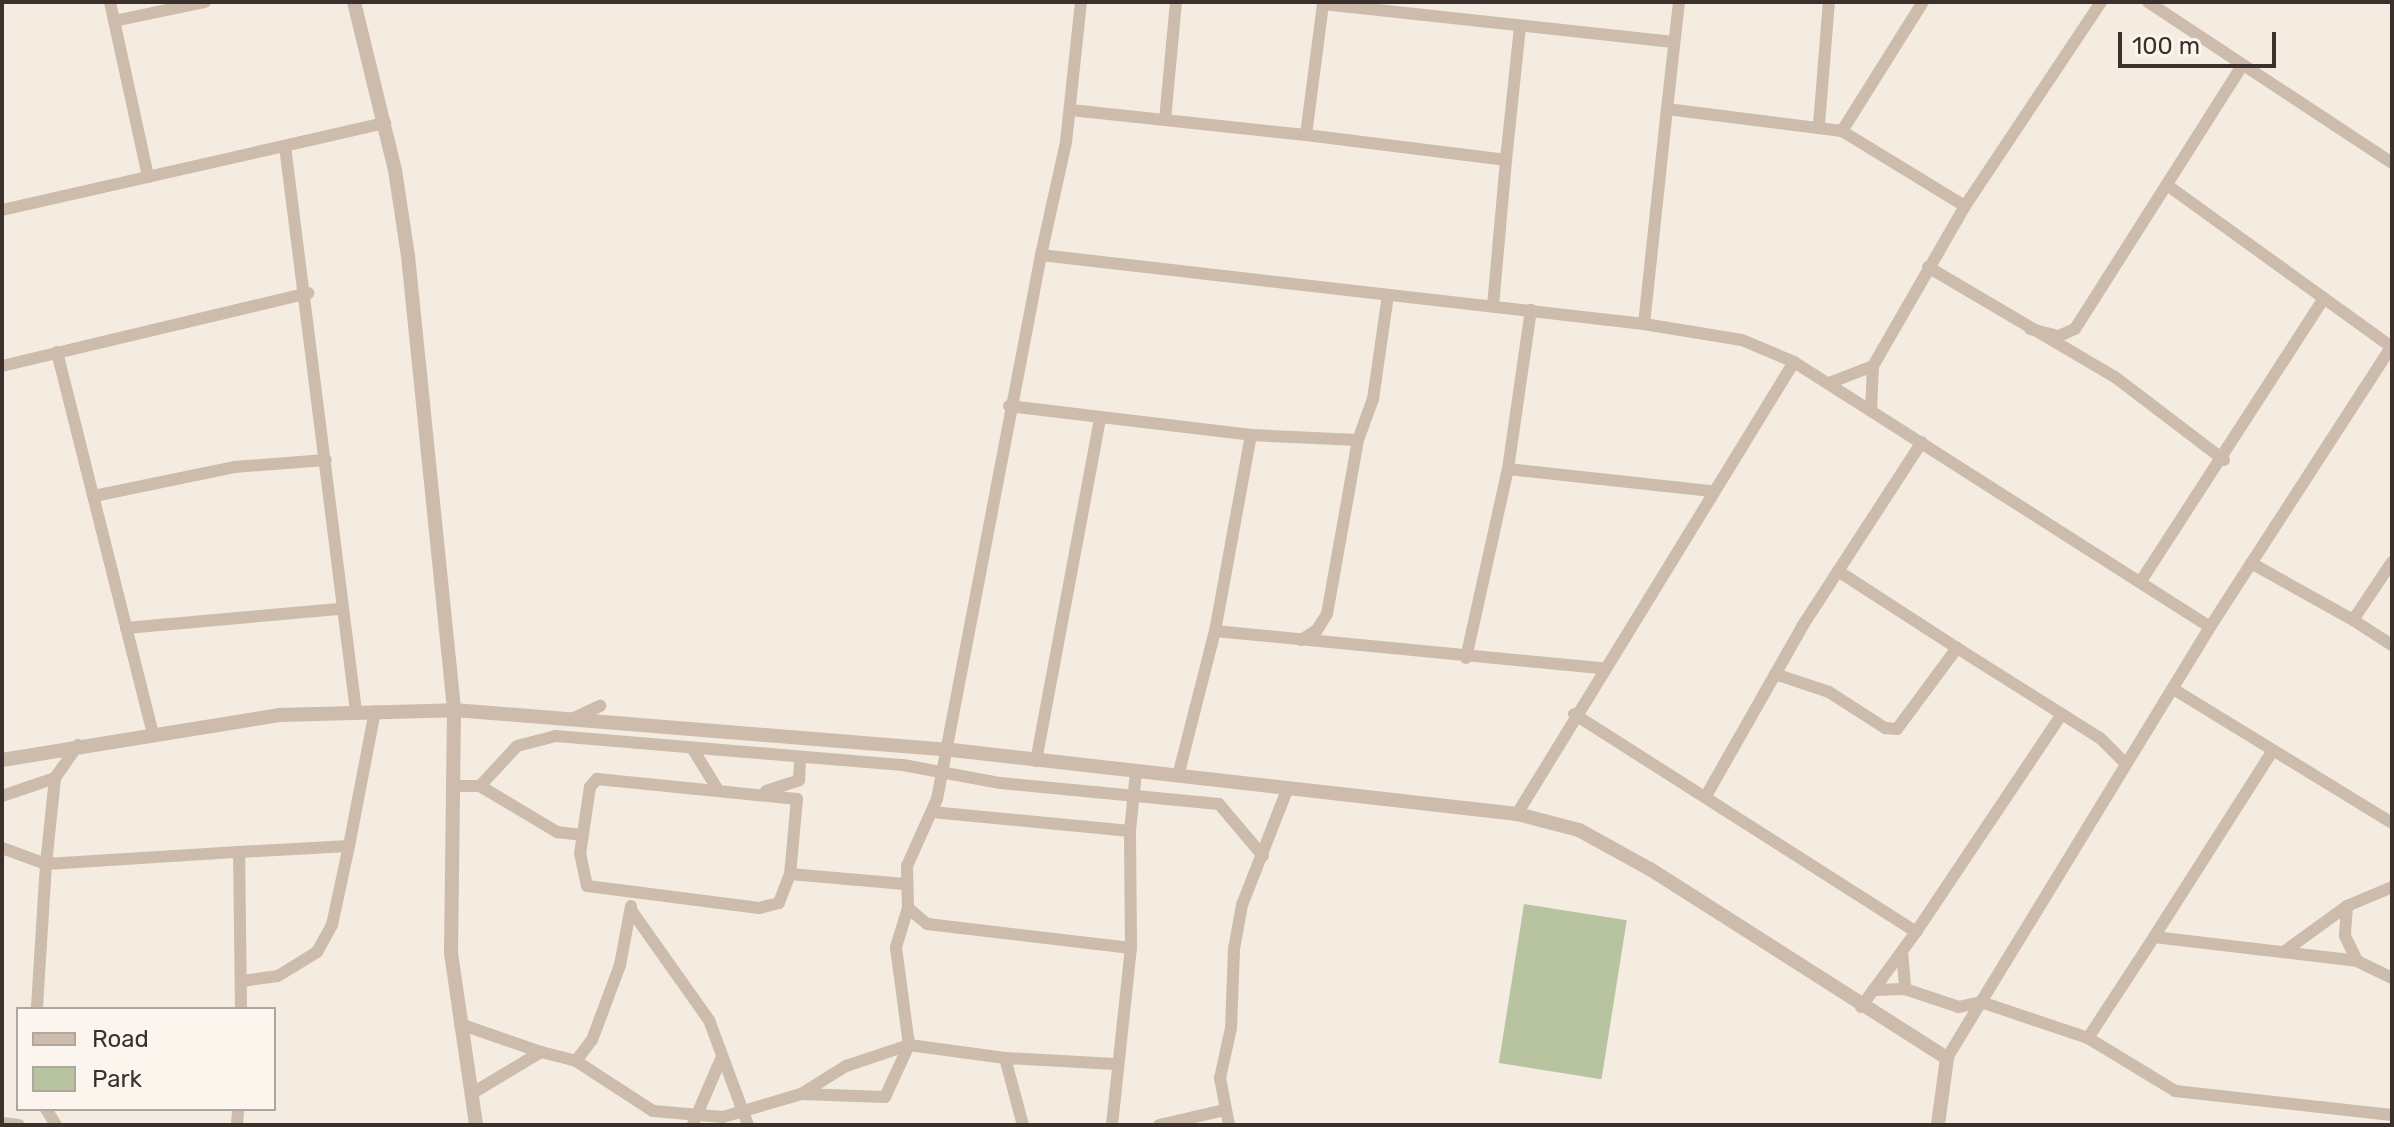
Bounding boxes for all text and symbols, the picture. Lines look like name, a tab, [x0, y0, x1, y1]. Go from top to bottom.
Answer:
scale bar	[2122, 16, 2280, 66]
text: 100 m	[2132, 32, 2200, 60]
legend	[16, 1007, 276, 1111]
text: Road	[92, 1025, 149, 1053]
text: Park	[92, 1065, 142, 1093]

